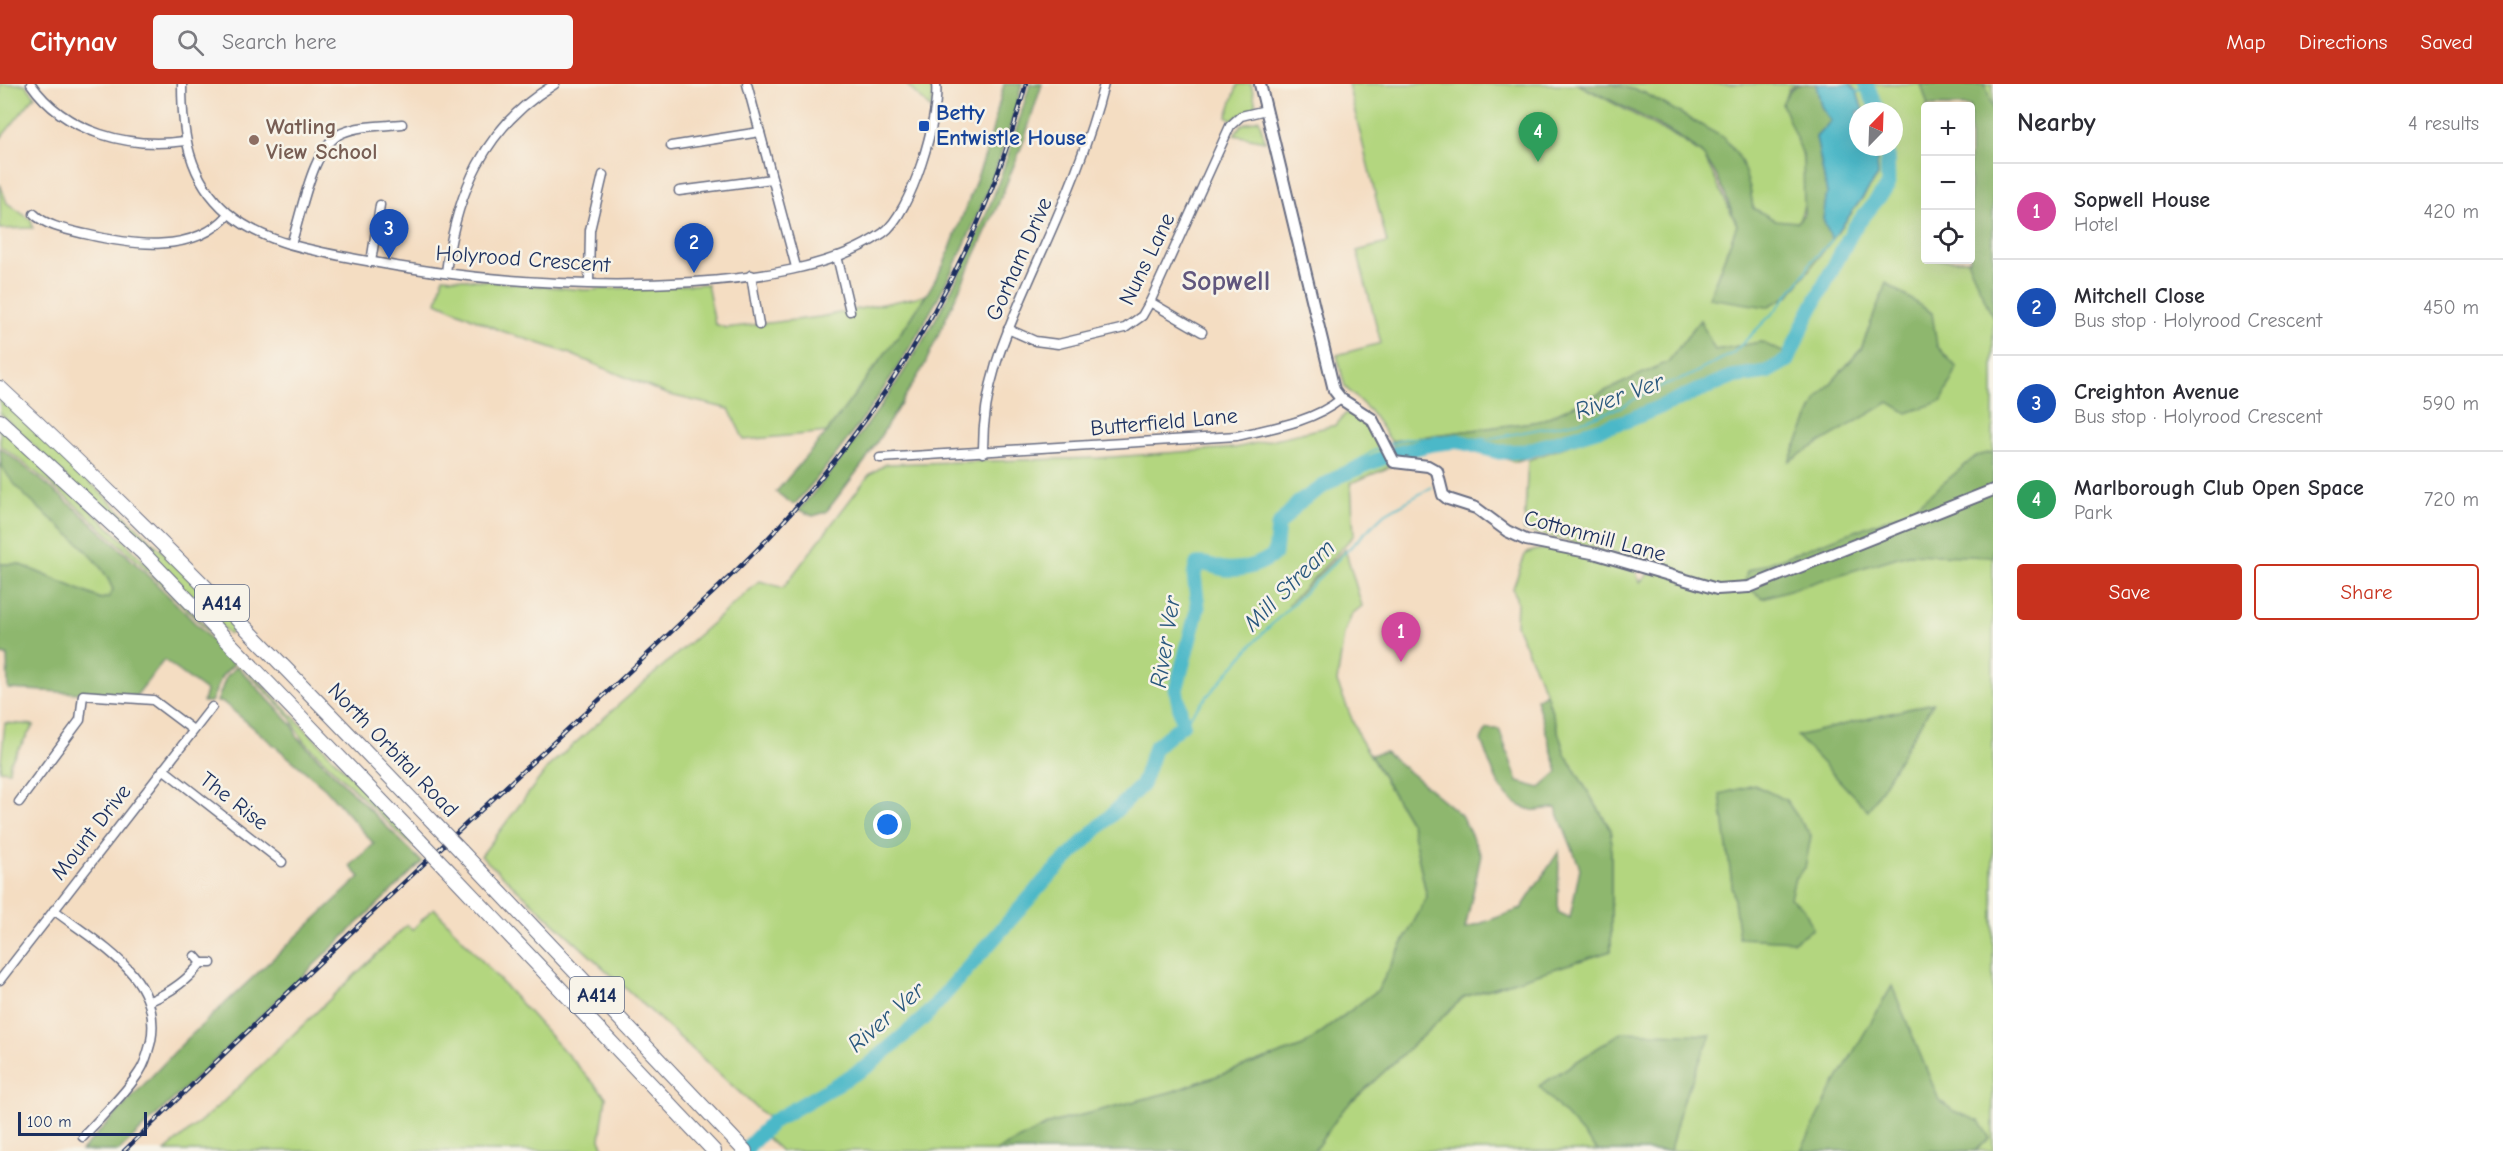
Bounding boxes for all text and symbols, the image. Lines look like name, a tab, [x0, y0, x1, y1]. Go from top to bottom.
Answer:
search box	[153, 15, 573, 69]
text: Citynav	[30, 26, 117, 58]
icon: search	[174, 26, 207, 59]
text: Search here	[222, 29, 336, 55]
text: Map	[2226, 30, 2266, 54]
text: Directions	[2299, 30, 2388, 54]
text: Saved	[2421, 30, 2473, 54]
place label: Betty Entwistle House	[936, 100, 1086, 151]
north arrow	[1849, 102, 1903, 156]
map controls	[1921, 102, 1975, 264]
button: +	[1921, 102, 1975, 156]
text: Nearby	[2017, 108, 2096, 138]
pin: 4	[1518, 112, 1558, 162]
text: 4 results	[2408, 112, 2479, 135]
place label: Watling View School	[266, 114, 377, 165]
marker: Betty Entwistle House	[917, 119, 931, 133]
marker: Watling View School	[247, 133, 261, 147]
button: −	[1921, 156, 1975, 210]
text: Sopwell House	[2074, 187, 2210, 213]
street label: Gorham Drive	[980, 193, 1058, 325]
text: 1	[2033, 200, 2040, 223]
text: 420 m	[2423, 200, 2479, 223]
street label: Nuns Lane	[1113, 209, 1181, 309]
pin: 3	[370, 210, 408, 259]
button: locate	[1921, 210, 1975, 264]
text: Hotel	[2074, 213, 2118, 236]
pin: 2	[674, 224, 714, 273]
street label: Holyrood Crescent	[435, 240, 612, 278]
district label: Sopwell	[1182, 265, 1270, 297]
text: Mitchell Close	[2074, 283, 2205, 309]
text: 2	[2032, 296, 2041, 319]
text: 450 m	[2423, 296, 2479, 319]
text: Bus stop · Holyrood Crescent	[2074, 309, 2322, 332]
water label: River Ver	[1571, 366, 1669, 425]
text: Creighton Avenue	[2074, 379, 2239, 405]
text: 3	[2032, 392, 2041, 415]
text: 590 m	[2422, 392, 2479, 415]
street label: Butterfield Lane	[1089, 403, 1239, 441]
text: Bus stop · Holyrood Crescent	[2074, 405, 2322, 428]
text: Marlborough Club Open Space	[2074, 475, 2364, 501]
text: 4	[2032, 488, 2041, 511]
text: 720 m	[2424, 488, 2479, 511]
text: Park	[2074, 501, 2112, 524]
street label: Cottonmill Lane	[1521, 505, 1669, 567]
water label: Mill Stream	[1237, 533, 1341, 637]
button: Save	[2017, 564, 2242, 620]
button: Share	[2254, 564, 2479, 620]
road number: A414	[195, 585, 249, 621]
water label: River Ver	[1144, 593, 1186, 690]
pin: 1	[1382, 612, 1420, 662]
street label: North Orbital Road	[322, 677, 464, 823]
street label: The Rise	[195, 766, 273, 836]
street label: Mount Drive	[46, 779, 136, 885]
your location	[873, 810, 902, 839]
water label: River Ver	[842, 975, 931, 1058]
road number: A414	[570, 977, 624, 1013]
scale bar	[18, 1109, 147, 1136]
text: 100 m	[27, 1113, 71, 1131]

